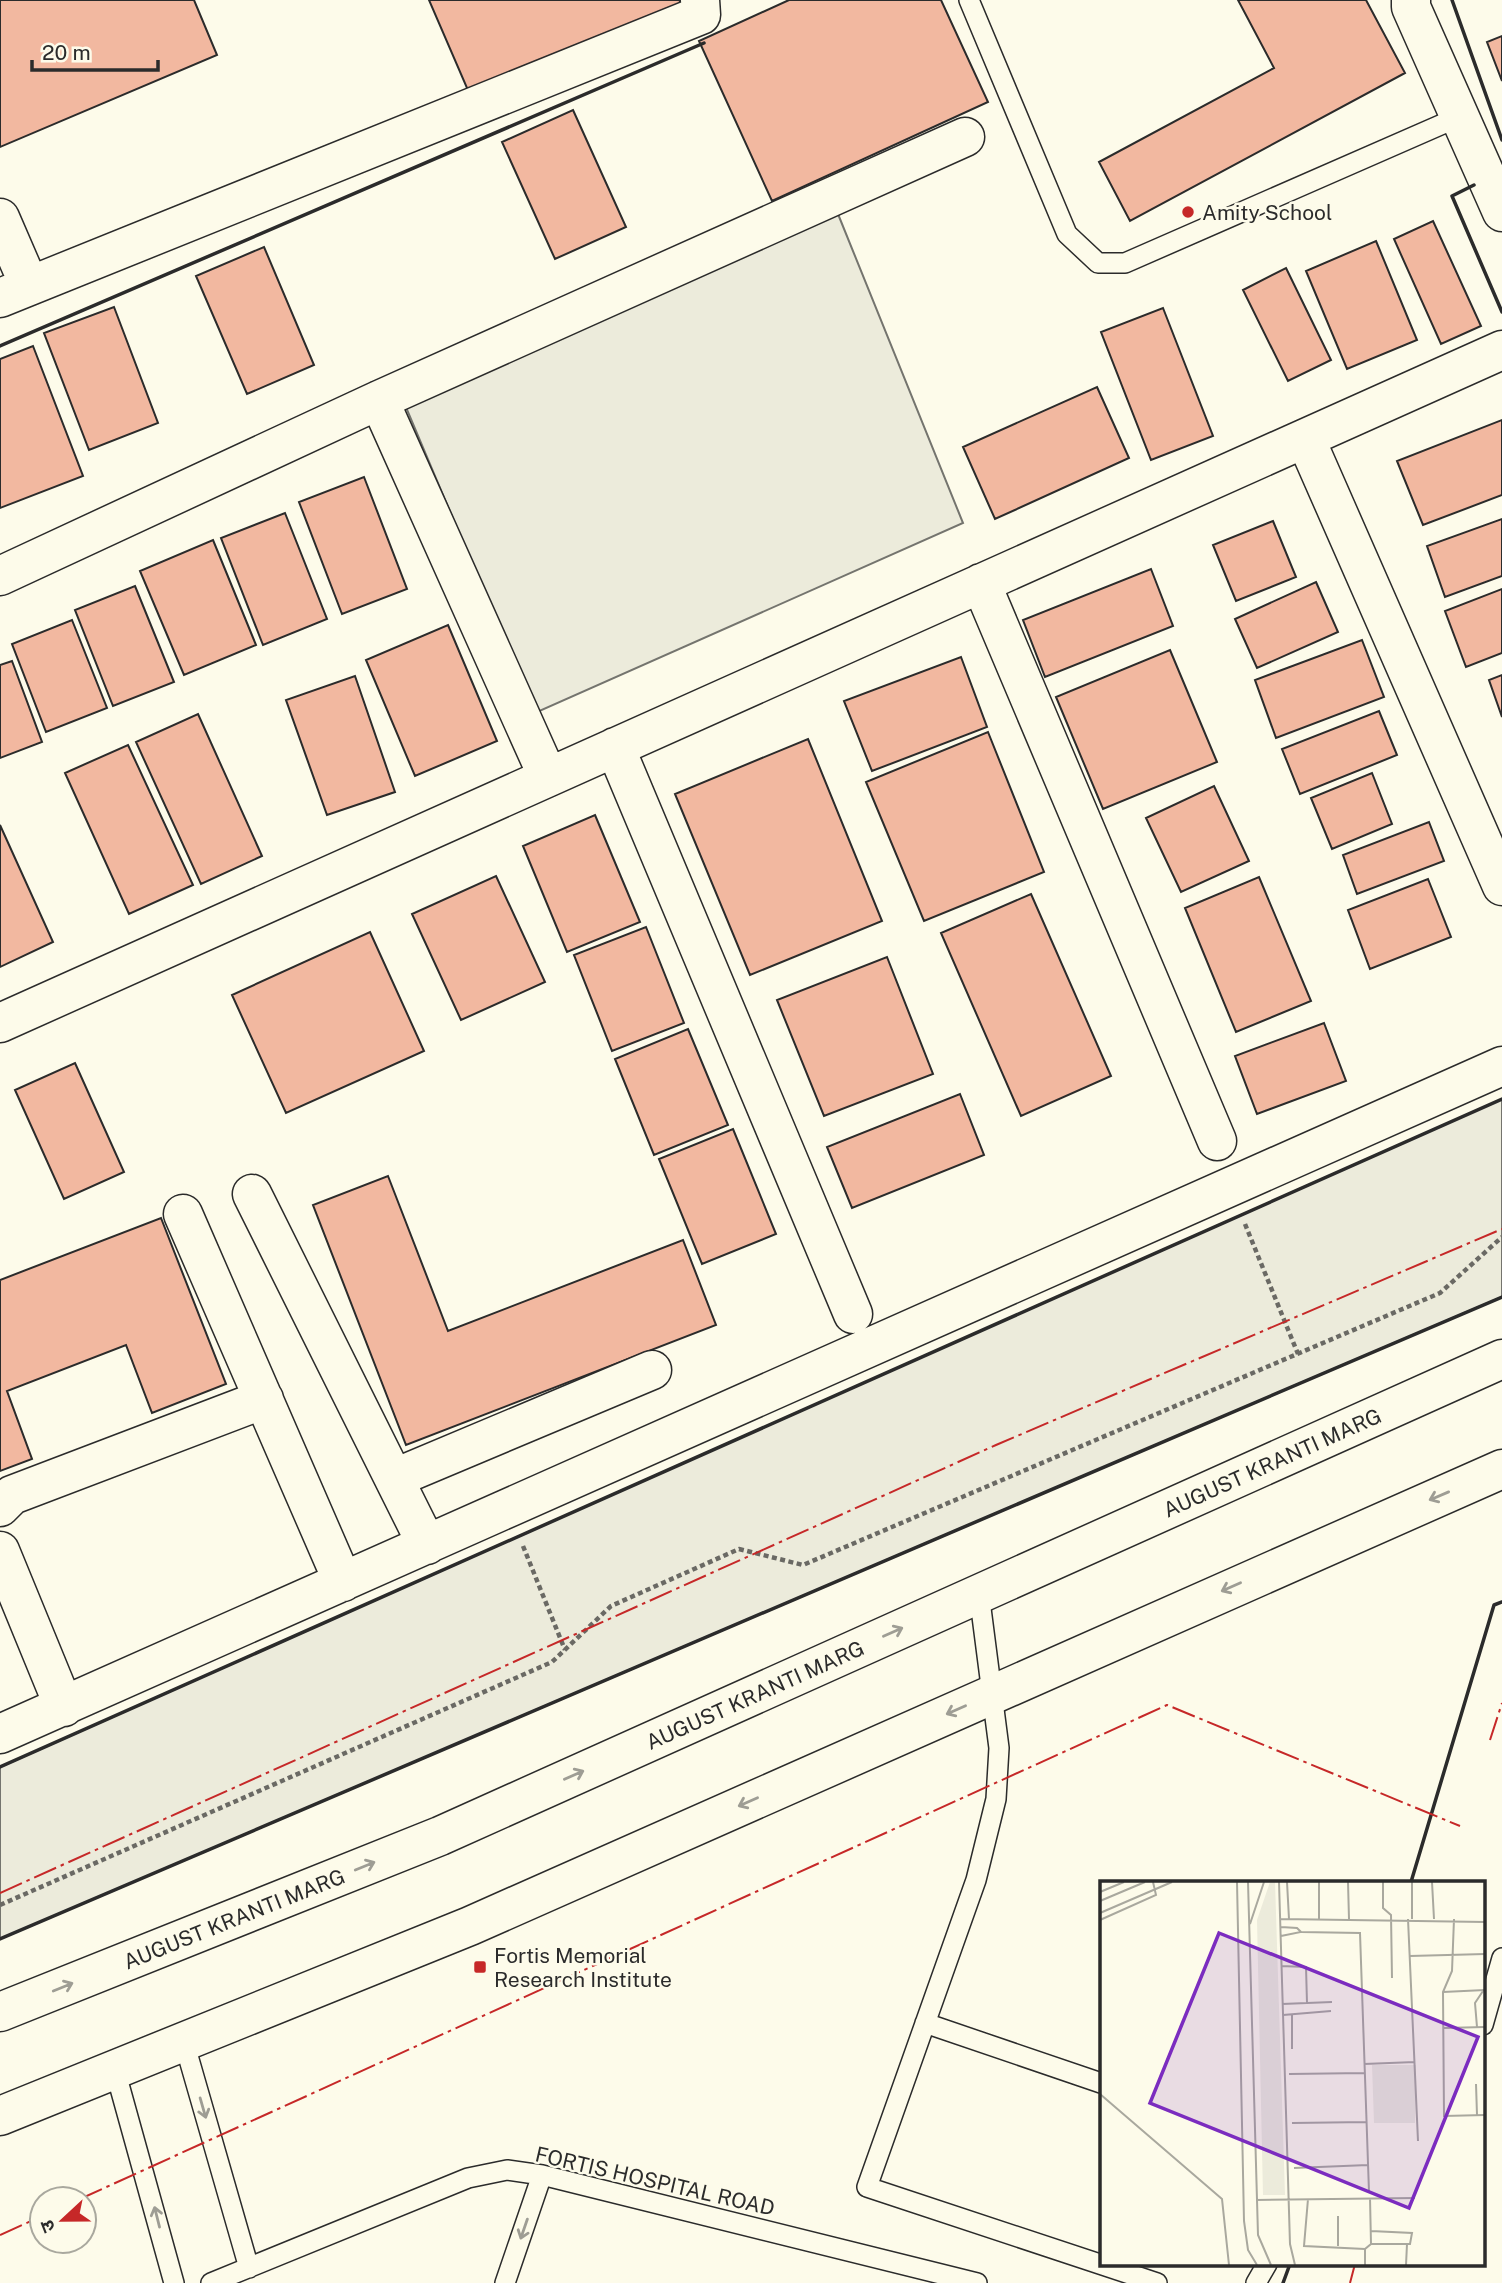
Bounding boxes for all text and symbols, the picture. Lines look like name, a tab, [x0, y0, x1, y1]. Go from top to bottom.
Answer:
scale bar	[32, 28, 158, 72]
text: 20 m	[42, 40, 91, 65]
place label: Amity School	[1202, 200, 1332, 225]
marker: Amity School	[1180, 204, 1196, 220]
street label: AUGUST KRANTI MARG	[1159, 1403, 1385, 1522]
one-way arrow	[1429, 1490, 1451, 1503]
one-way arrow	[1221, 1581, 1242, 1594]
one-way arrow	[882, 1624, 903, 1638]
street label: AUGUST KRANTI MARG	[642, 1635, 868, 1754]
one-way arrow	[946, 1704, 967, 1717]
one-way arrow	[563, 1768, 584, 1782]
one-way arrow	[738, 1796, 760, 1809]
one-way arrow	[354, 1858, 376, 1871]
street label: AUGUST KRANTI MARG	[120, 1863, 348, 1974]
inset map	[1100, 1881, 1484, 2266]
place label: Fortis Memorial Research Institute	[494, 1943, 672, 1992]
marker: Fortis Memorial Research Institute	[472, 1959, 488, 1975]
one-way arrow	[52, 1980, 74, 1993]
one-way arrow	[197, 2096, 210, 2118]
street label: FORTIS HOSPITAL ROAD	[533, 2141, 777, 2221]
north arrow	[28, 2185, 98, 2255]
one-way arrow	[150, 2206, 164, 2229]
text: उ	[35, 2216, 60, 2236]
one-way arrow	[516, 2217, 529, 2239]

